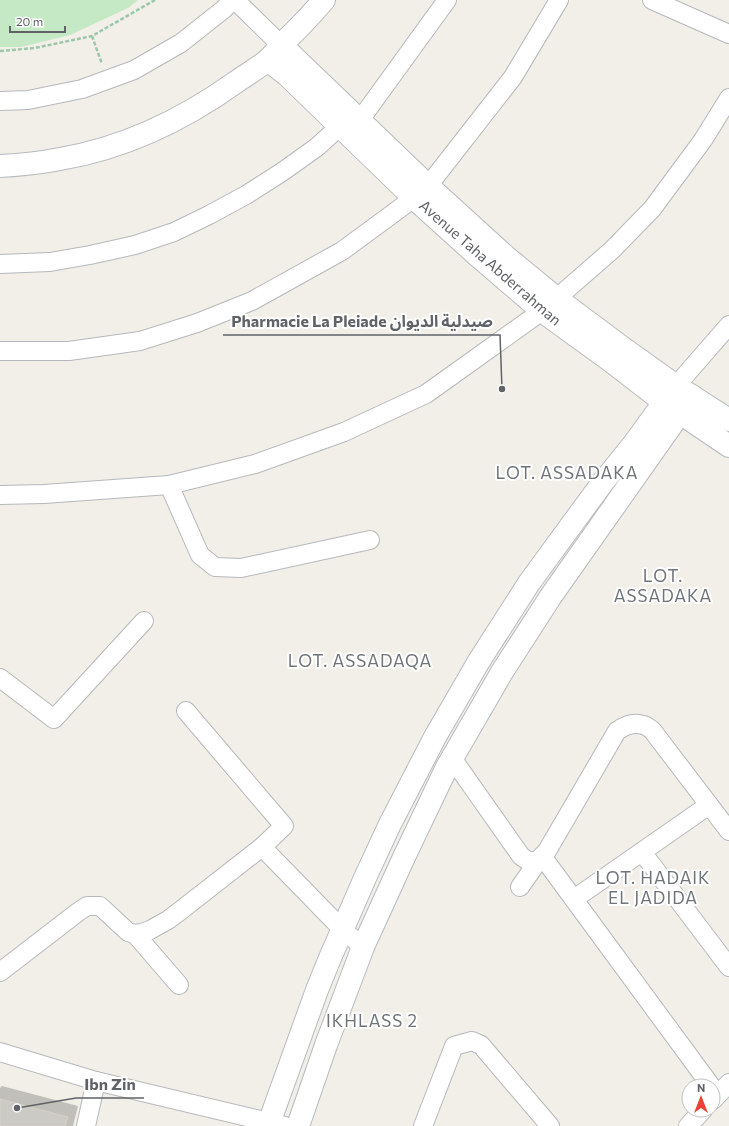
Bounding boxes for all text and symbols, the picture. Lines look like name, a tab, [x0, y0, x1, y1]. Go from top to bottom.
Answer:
scale bar	[10, 8, 65, 34]
text: 20 m	[16, 14, 43, 28]
street label: Avenue Taha Abderrahman	[416, 196, 565, 329]
callout: Pharmacie La Pleiade صيدلية الديوان	[223, 307, 500, 335]
text: Pharmacie La Pleiade صيدلية الديوان	[231, 311, 493, 331]
district label: LOT. ASSADAKA	[496, 462, 638, 483]
district label: LOT. ASSADAKA	[614, 565, 712, 606]
district label: LOT. ASSADAQA	[288, 650, 432, 671]
district label: LOT. HADAIK EL JADIDA	[595, 867, 711, 908]
district label: IKHLASS 2	[326, 1010, 418, 1031]
callout: Ibn Zin	[76, 1070, 144, 1098]
text: Ibn Zin	[84, 1074, 136, 1093]
north arrow	[681, 1078, 721, 1118]
text: N	[697, 1081, 705, 1094]

